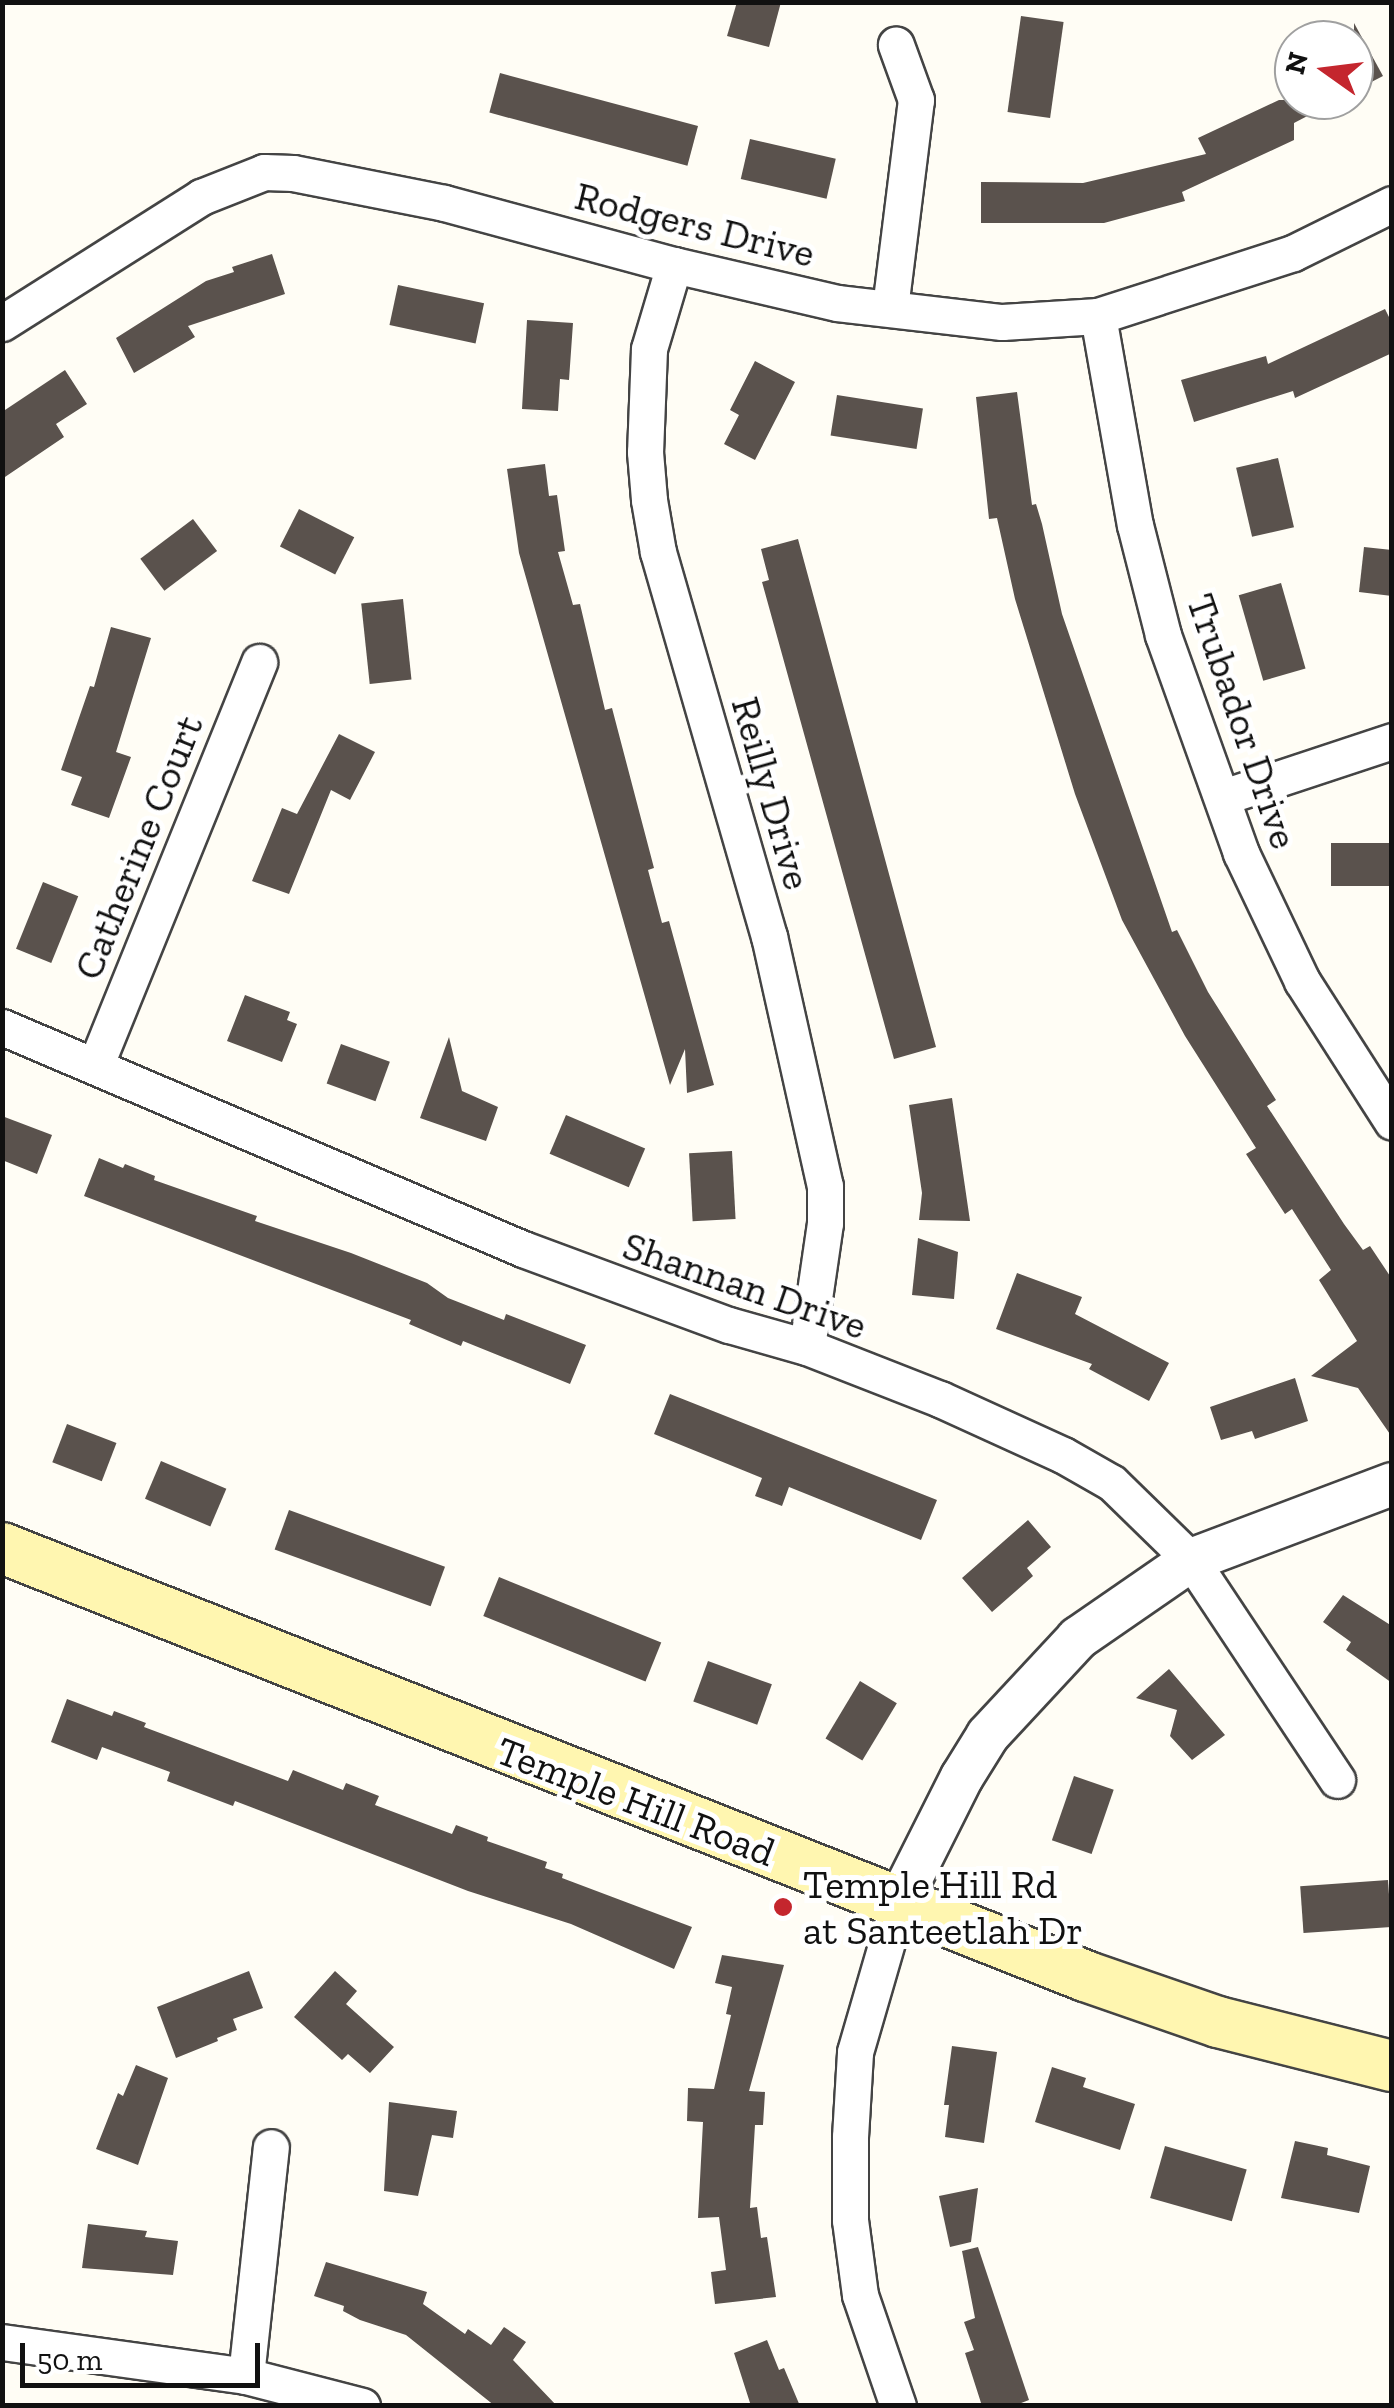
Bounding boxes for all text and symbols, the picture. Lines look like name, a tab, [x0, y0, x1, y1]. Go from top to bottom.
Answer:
north arrow	[1274, 20, 1374, 120]
text: N	[1278, 49, 1315, 77]
street label: Rodgers Drive	[570, 171, 820, 277]
street label: Trubador Drive	[1177, 587, 1309, 855]
street label: Reilly Drive	[722, 691, 822, 895]
street label: Catherine Court	[63, 708, 213, 986]
street label: Shannan Drive	[617, 1221, 873, 1349]
street label: Temple Hill Road	[490, 1726, 782, 1876]
place label: Temple Hill Rd at Santeetlah Dr	[803, 1860, 1084, 1954]
marker: Temple Hill Rd at Santeetlah Dr	[772, 1896, 794, 1918]
scale bar	[25, 2323, 265, 2385]
text: 50 m	[37, 2342, 102, 2378]

